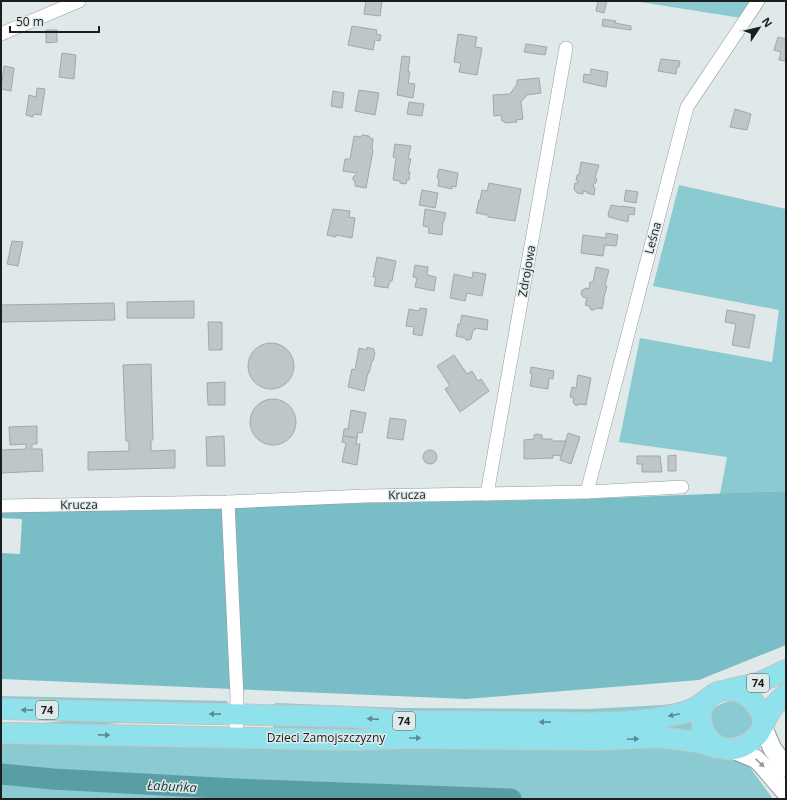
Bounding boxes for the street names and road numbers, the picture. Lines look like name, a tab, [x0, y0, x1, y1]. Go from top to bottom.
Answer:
street label: Leśna	[640, 220, 665, 256]
street label: Zdrojowa	[514, 244, 539, 298]
street label: Krucza	[388, 486, 426, 503]
street label: Krucza	[60, 496, 98, 513]
road number: 74	[747, 674, 769, 692]
road number: 74	[36, 701, 58, 719]
road number: 74	[393, 712, 415, 730]
street label: Dzieci Zamojszczyzny	[267, 729, 386, 746]

